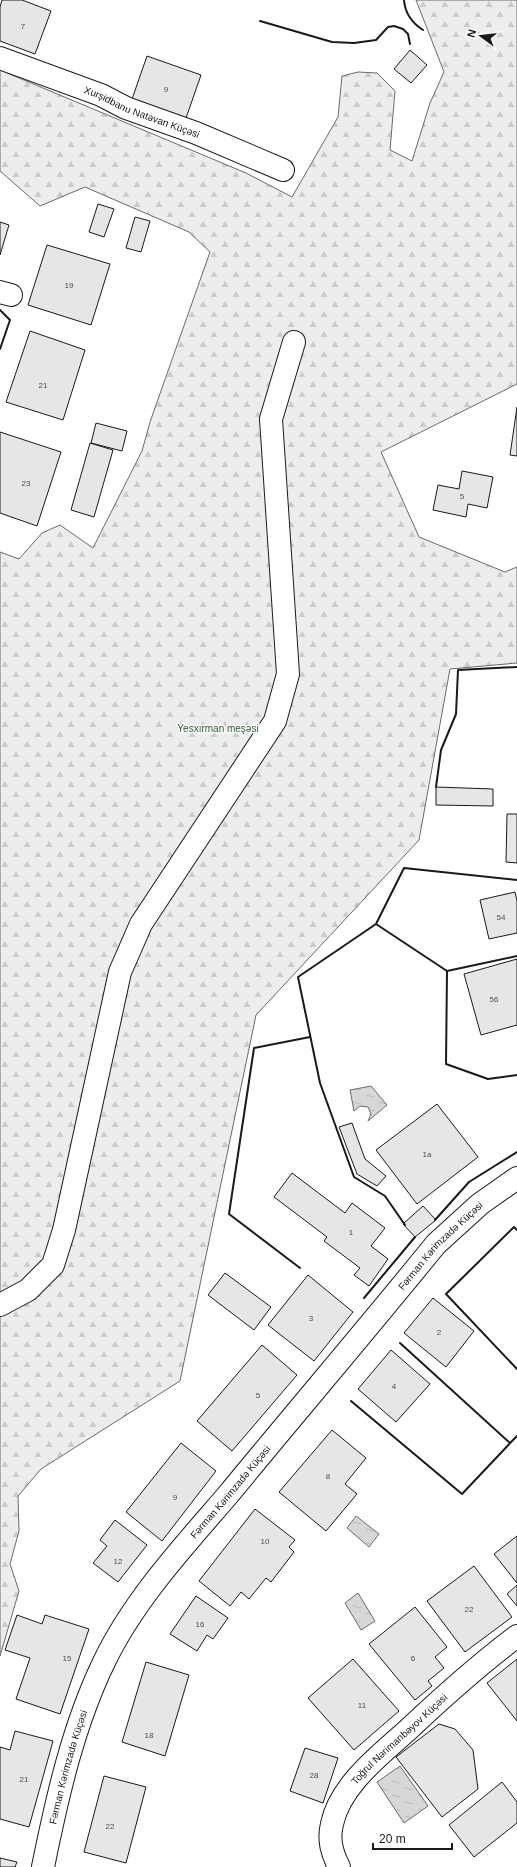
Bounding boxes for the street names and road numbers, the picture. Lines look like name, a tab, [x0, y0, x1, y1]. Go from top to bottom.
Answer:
street label: Xurşidbanu Natəvan Küçəsi	[83, 84, 201, 140]
street label: Fərman Kərimzadə Küçəsi	[396, 1199, 485, 1292]
street label: Fərman Kərimzadə Küçəsi	[188, 1443, 273, 1540]
street label: Toğrul Nərimanbəyov Küçəsi	[349, 1692, 450, 1787]
street label: Fərman Kərimzadə Küçəsi	[47, 1709, 89, 1825]

